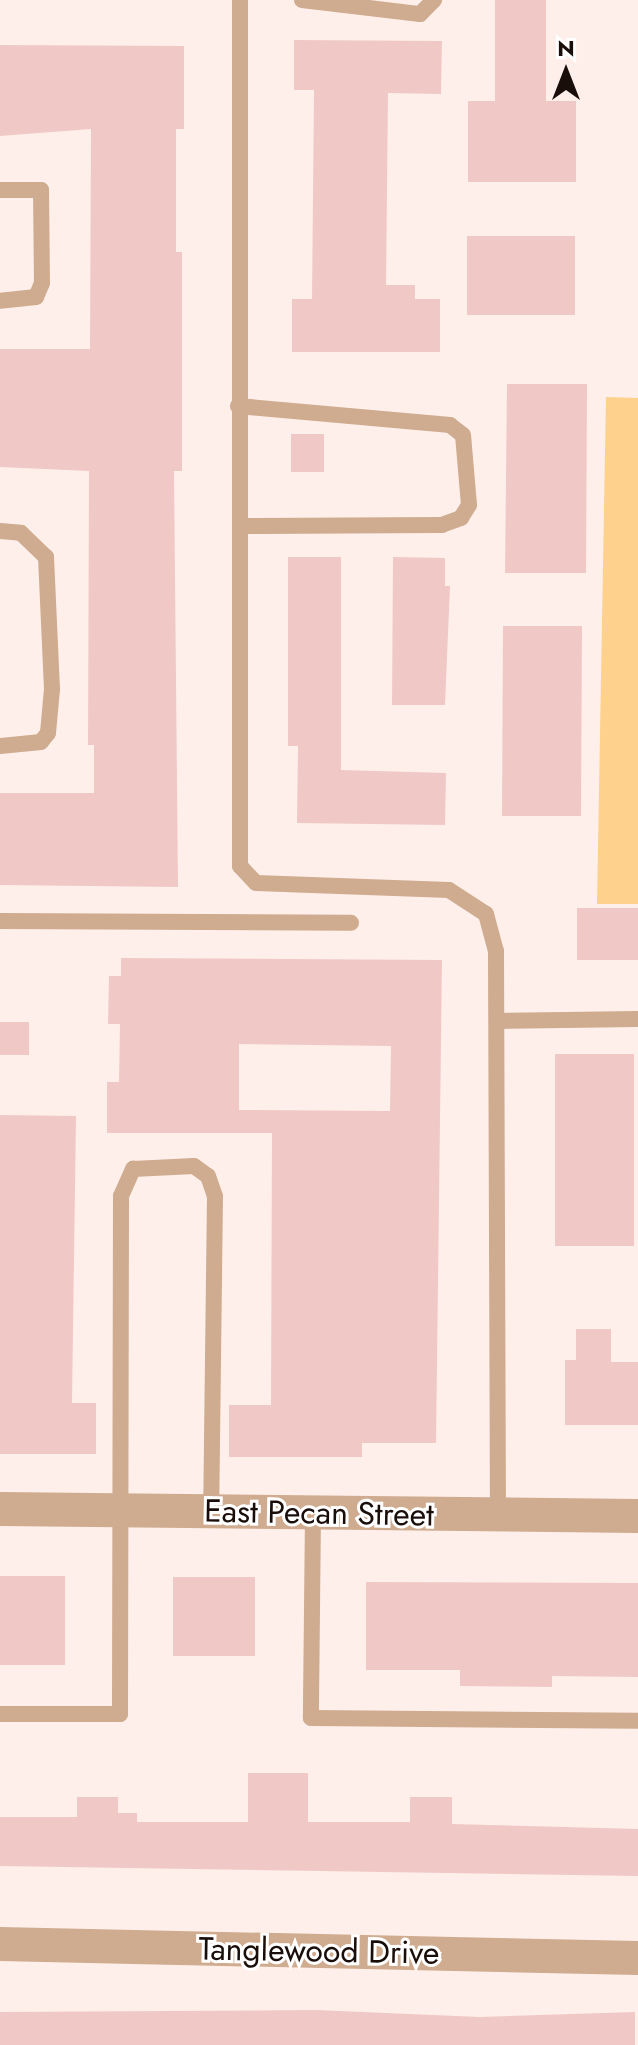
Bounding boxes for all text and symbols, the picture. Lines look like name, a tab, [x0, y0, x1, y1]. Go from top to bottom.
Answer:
north arrow	[526, 32, 606, 112]
text: N	[557, 32, 575, 64]
street label: East Pecan Street	[204, 1492, 434, 1534]
street label: Tanglewood Drive	[198, 1930, 440, 1972]

